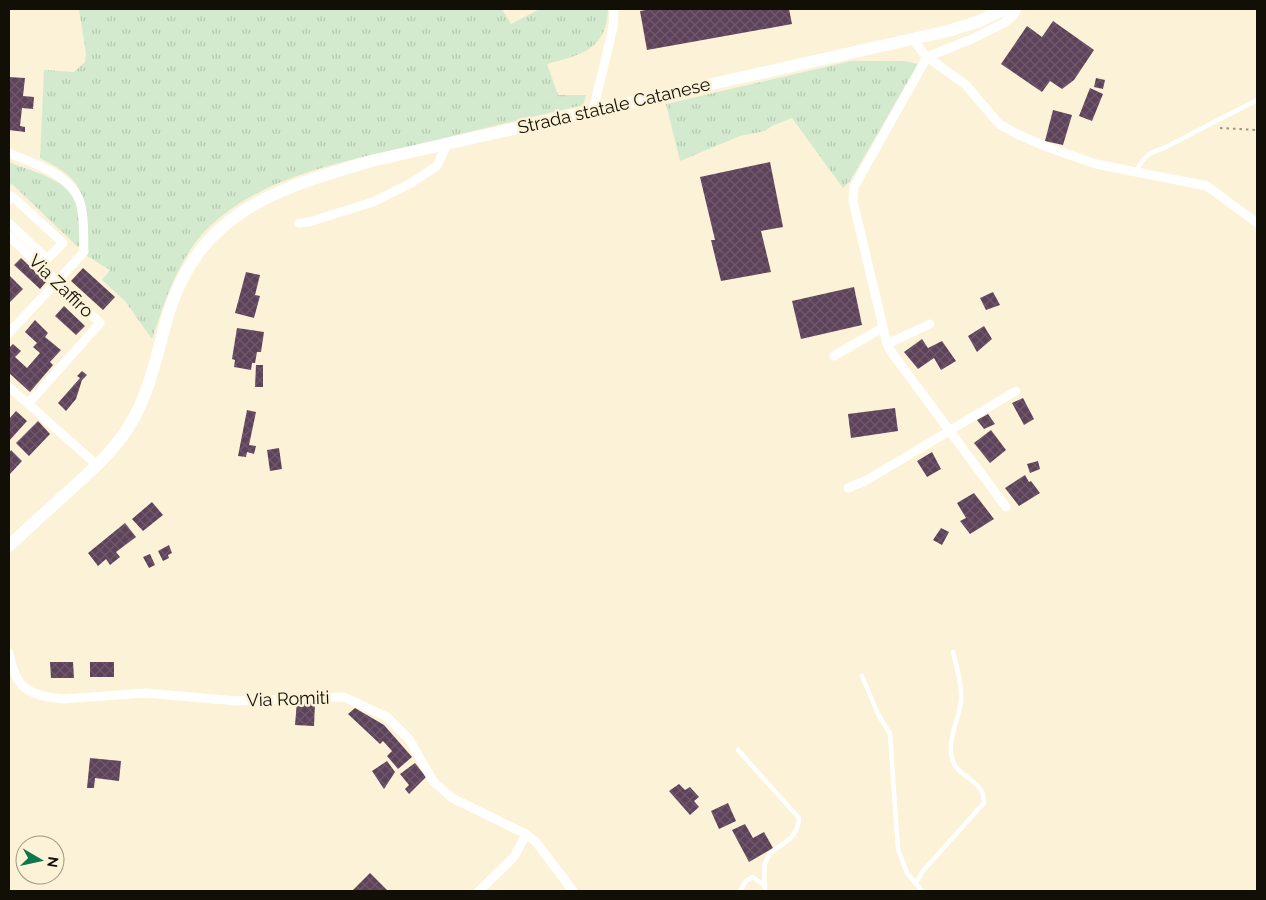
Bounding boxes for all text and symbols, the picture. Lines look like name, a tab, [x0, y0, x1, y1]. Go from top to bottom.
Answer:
street label: Strada statale Catanese	[516, 73, 713, 138]
street label: Via Zaffiro	[25, 250, 98, 322]
street label: Via Romiti	[246, 687, 330, 710]
north arrow	[15, 835, 65, 885]
text: N	[44, 856, 62, 869]

